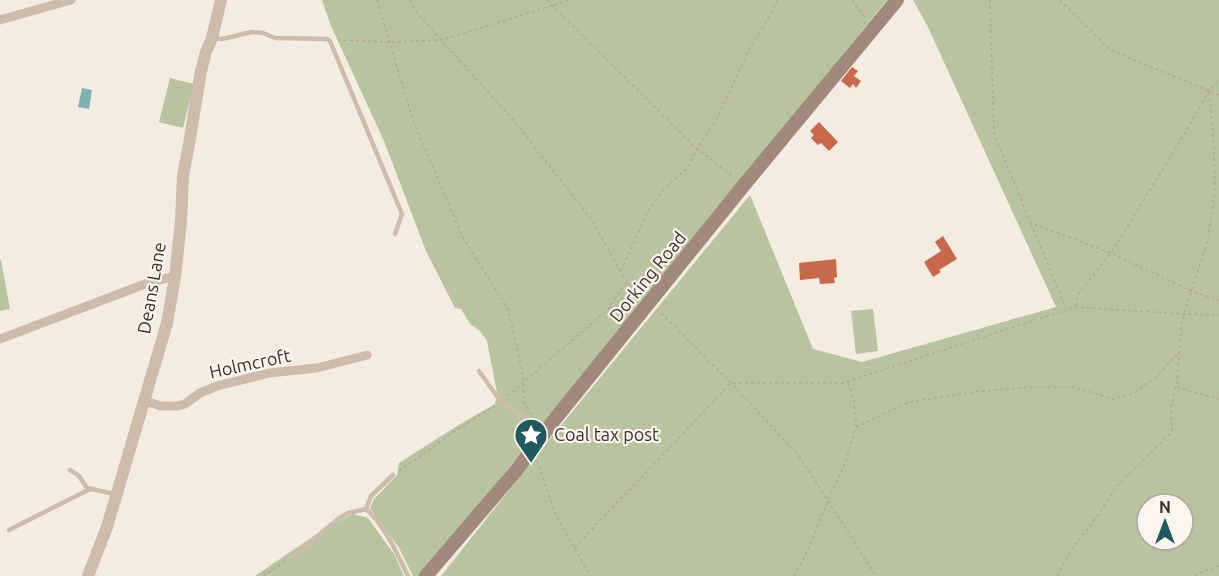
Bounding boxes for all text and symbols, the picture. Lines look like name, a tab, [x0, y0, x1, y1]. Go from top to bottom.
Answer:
street label: Dorking Road	[605, 227, 690, 325]
street label: Deans Lane	[133, 240, 169, 335]
street label: Holmcroft	[207, 345, 292, 381]
place icon: Coal tax post	[513, 417, 549, 464]
place label: Coal tax post	[554, 424, 659, 444]
north arrow	[1135, 492, 1195, 552]
text: N	[1159, 498, 1171, 516]

